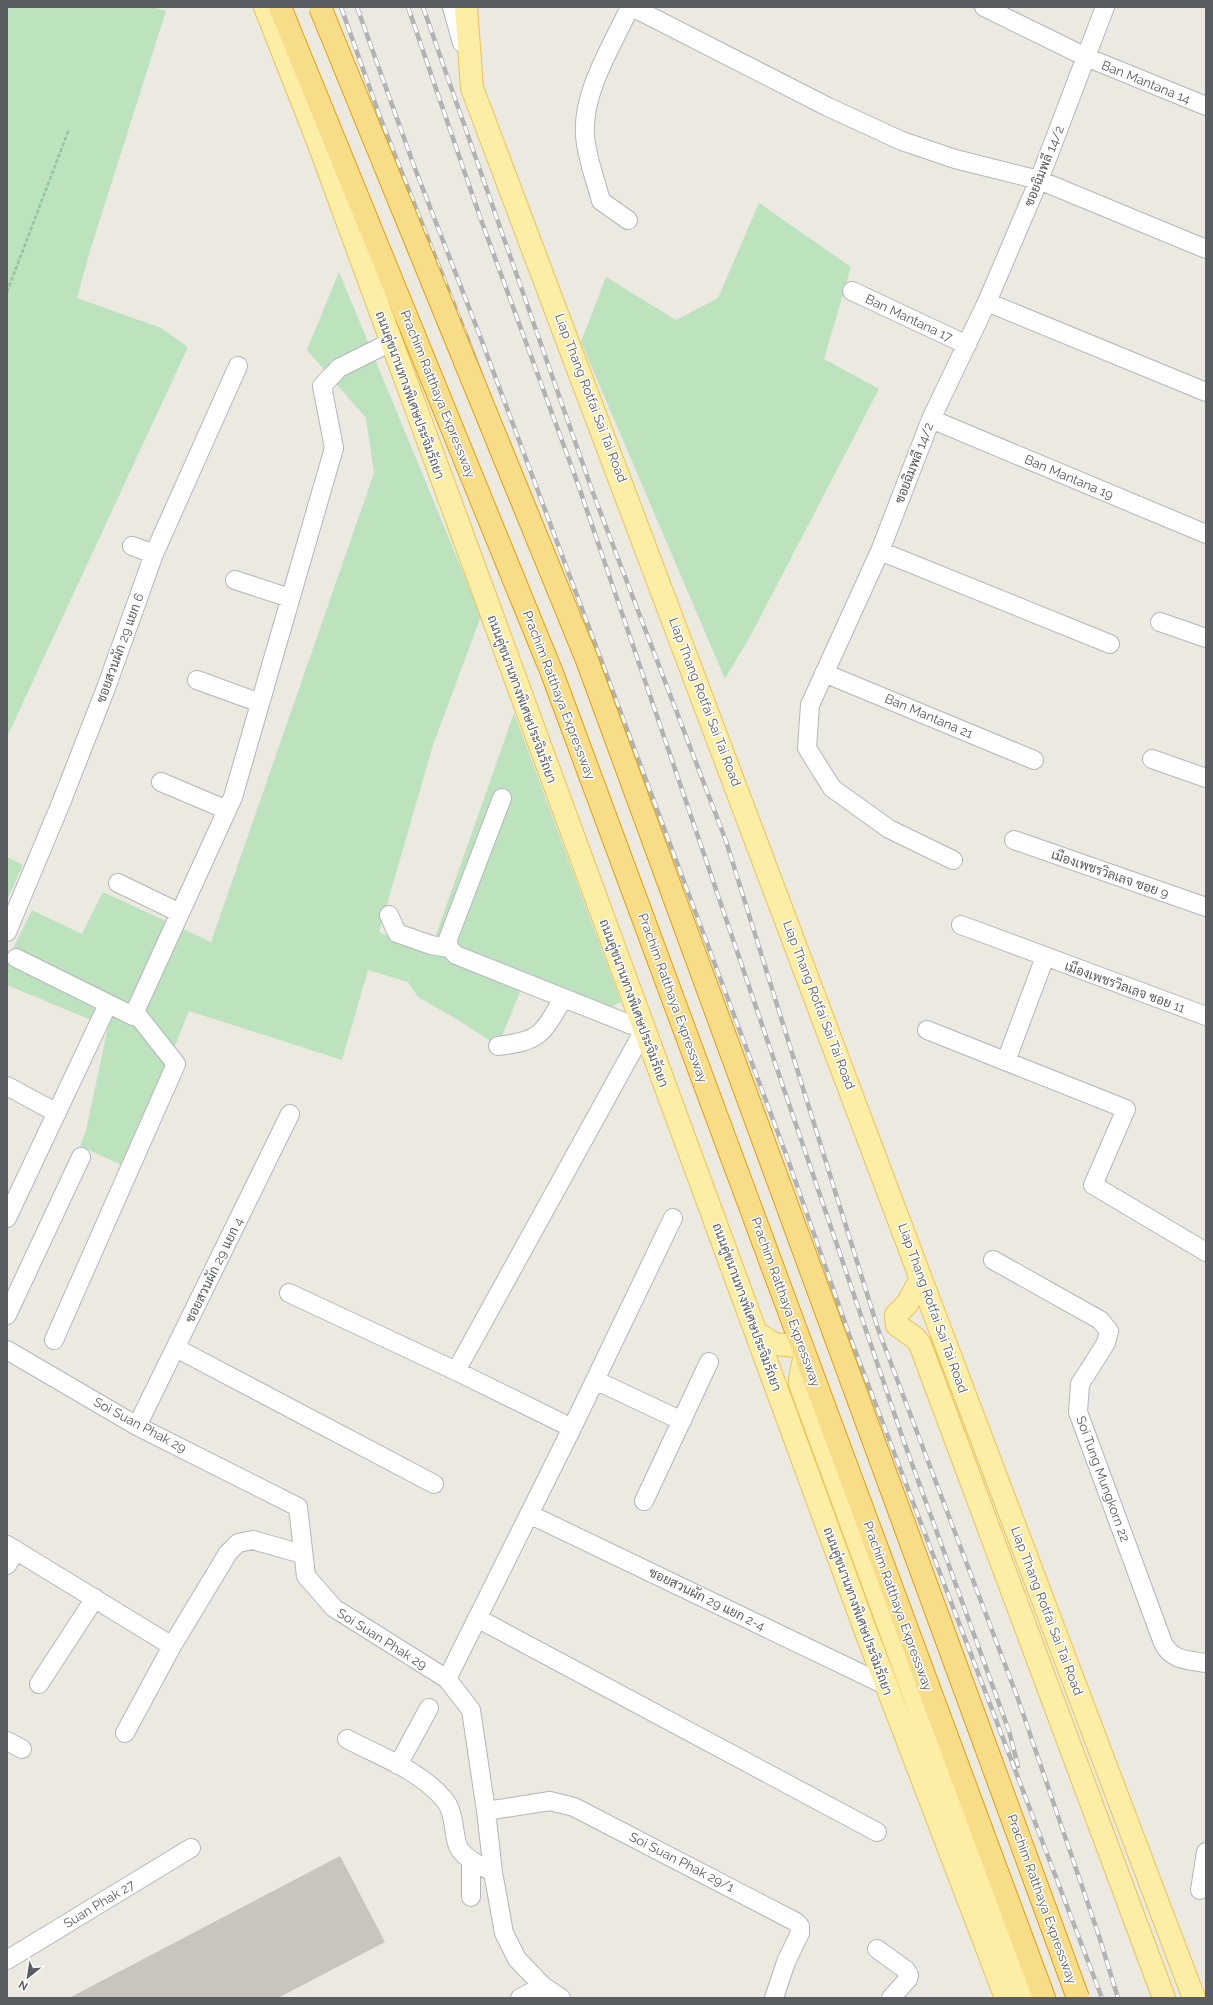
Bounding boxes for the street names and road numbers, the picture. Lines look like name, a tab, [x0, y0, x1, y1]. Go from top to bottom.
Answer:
street label: Ban Mantana 14	[1099, 57, 1193, 107]
street label: ซอยฉิมพลี 14/2	[1019, 123, 1067, 209]
street label: Ban Mantana 17	[863, 291, 955, 345]
street label: Prachim Ratthaya Expressway	[397, 308, 479, 480]
street label: ถนนคู่ขนานทางพิเศษประจิมรัถยา	[371, 309, 448, 482]
street label: Liap Thang Rotfai Sai Tai Road	[552, 312, 630, 484]
street label: ซอยฉิมพลี 14/2	[890, 419, 936, 506]
street label: Ban Mantana 19	[1022, 451, 1116, 503]
street label: ซอยสวนผัก 29 แยก 6	[93, 591, 147, 705]
street label: Prachim Ratthaya Expressway	[520, 608, 598, 782]
street label: ถนนคู่ขนานทางพิเศษประจิมรัถยา	[483, 613, 560, 786]
street label: Liap Thang Rotfai Sai Tai Road	[666, 616, 744, 788]
street label: Ban Mantana 21	[883, 691, 976, 742]
street label: เมืองเพชรวิลเลจ ซอย 9	[1049, 845, 1172, 901]
street label: Prachim Ratthaya Expressway	[635, 911, 711, 1085]
street label: ถนนคู่ขนานทางพิเศษประจิมรัถยา	[595, 917, 672, 1090]
street label: Liap Thang Rotfai Sai Tai Road	[780, 919, 858, 1091]
street label: เมืองเพชรวิลเลจ ซอย 11	[1063, 956, 1188, 1016]
street label: ซอยสวนผัก 29 แยก 4	[182, 1215, 246, 1325]
street label: Prachim Ratthaya Expressway	[748, 1215, 824, 1389]
street label: ถนนคู่ขนานทางพิเศษประจิมรัถยา	[708, 1221, 785, 1394]
street label: Liap Thang Rotfai Sai Tai Road	[895, 1221, 971, 1395]
street label: Soi Suan Phak 29	[91, 1394, 189, 1456]
street label: Soi Tung Mungkorn 22	[1073, 1414, 1133, 1544]
street label: Prachim Ratthaya Expressway	[860, 1519, 936, 1693]
street label: ถนนคู่ขนานทางพิเศษประจิมรัถยา	[819, 1525, 896, 1698]
street label: Liap Thang Rotfai Sai Tai Road	[1008, 1525, 1086, 1697]
street label: ซอยสวนผัก 29 แยก 2-4	[647, 1564, 767, 1634]
street label: Soi Suan Phak 29	[334, 1605, 430, 1673]
street label: Prachim Ratthaya Expressway	[1004, 1812, 1080, 1986]
street label: Soi Suan Phak 29/1	[627, 1829, 737, 1895]
street label: Suan Phak 27	[61, 1877, 137, 1931]

